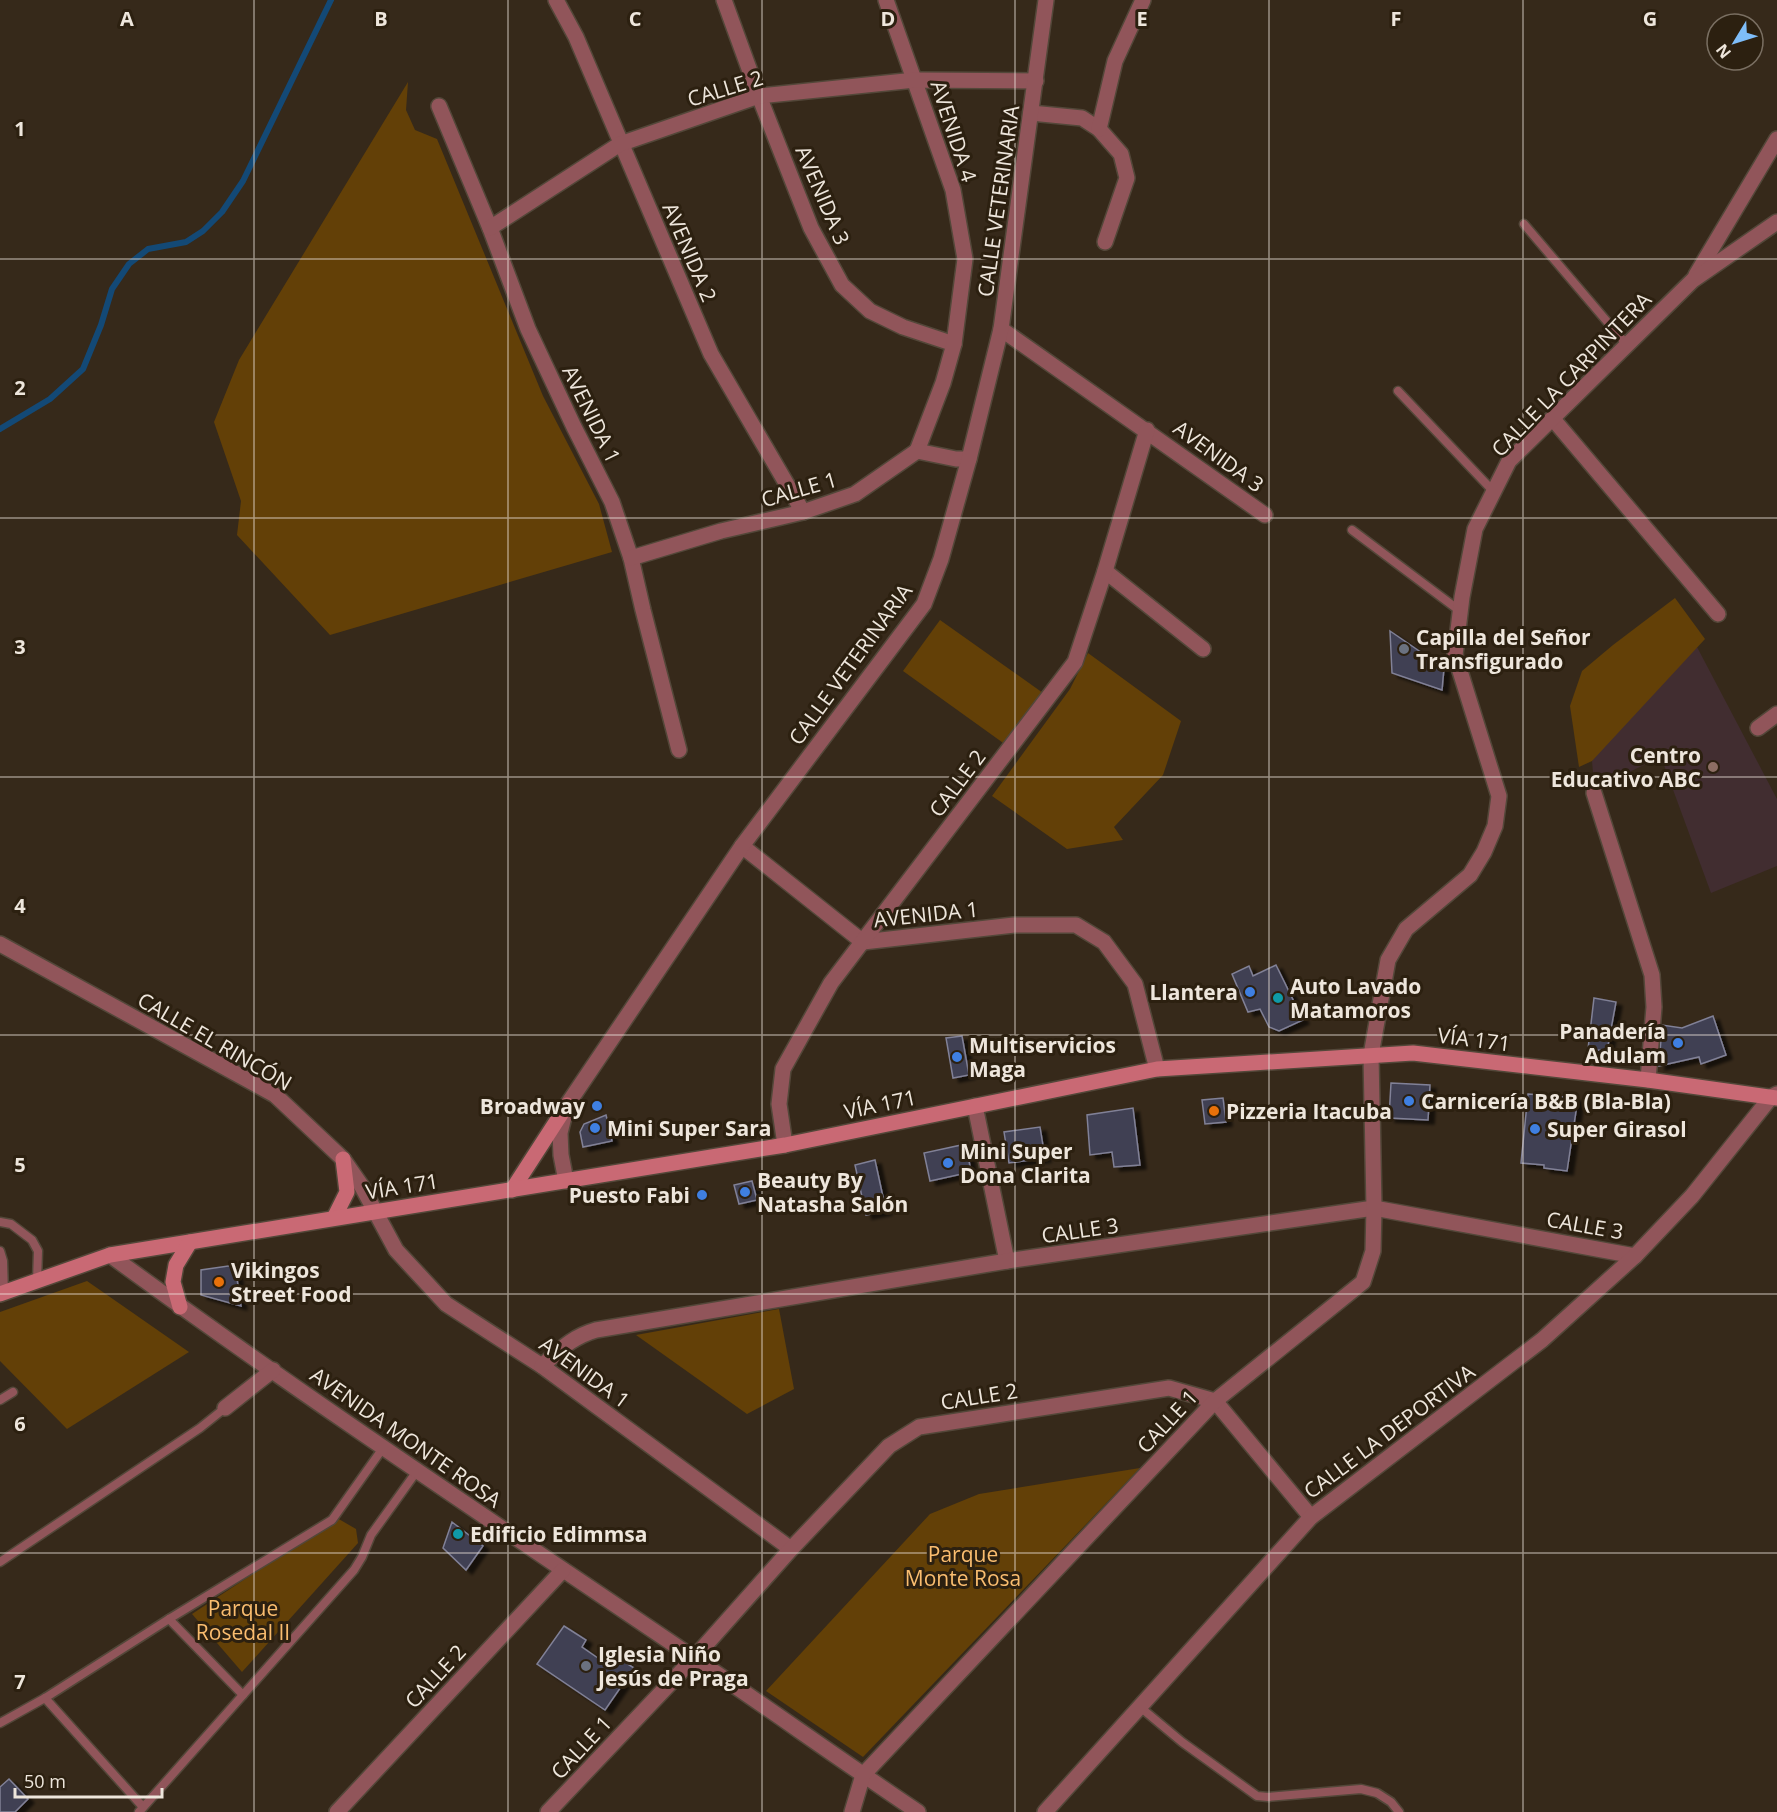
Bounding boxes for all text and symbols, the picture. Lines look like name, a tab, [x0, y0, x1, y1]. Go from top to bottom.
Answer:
text: A	[120, 5, 134, 32]
text: B	[374, 5, 388, 32]
text: C	[629, 5, 642, 32]
text: D	[881, 5, 895, 32]
text: E	[1136, 5, 1148, 32]
text: F	[1391, 5, 1401, 32]
text: G	[1643, 5, 1657, 32]
north arrow	[1705, 12, 1765, 72]
text: N	[1711, 39, 1736, 63]
street label: CALLE 2	[684, 63, 766, 113]
street label: AVENIDA 4	[924, 77, 984, 185]
street label: CALLE VETERINARIA	[971, 103, 1025, 299]
text: 1	[14, 115, 26, 142]
street label: AVENIDA 3	[790, 141, 856, 249]
street label: AVENIDA 2	[657, 198, 723, 306]
street label: CALLE LA CARPINTERA	[1485, 285, 1657, 462]
street label: AVENIDA 1	[556, 361, 628, 467]
text: 2	[14, 374, 26, 401]
street label: AVENIDA 3	[1168, 414, 1270, 498]
street label: CALLE 1	[758, 465, 840, 513]
street label: CALLE VETERINARIA	[782, 577, 918, 750]
place label: Capilla del Señor Transfigurado	[1416, 623, 1591, 675]
text: 3	[14, 633, 26, 660]
marker: Capilla del Señor Transfigurado	[1397, 642, 1411, 656]
place label: Centro Educativo ABC	[1551, 741, 1701, 793]
street label: CALLE 2	[922, 744, 992, 822]
marker: Centro Educativo ABC	[1706, 760, 1720, 774]
text: 4	[14, 892, 26, 919]
street label: AVENIDA 1	[872, 895, 980, 933]
place label: Auto Lavado Matamoros	[1290, 972, 1421, 1024]
place label: Llantera	[1149, 978, 1238, 1006]
street label: CALLE EL RINCÓN	[133, 985, 297, 1097]
marker: Llantera	[1243, 985, 1257, 999]
marker: Auto Lavado Matamoros	[1271, 991, 1285, 1005]
place label: Panadería Adulam	[1559, 1017, 1666, 1069]
street label: VÍA 171	[1436, 1021, 1512, 1057]
place label: Multiservicios Maga	[969, 1031, 1116, 1083]
marker: Panadería Adulam	[1671, 1036, 1685, 1050]
marker: Multiservicios Maga	[950, 1050, 964, 1064]
street label: VÍA 171	[841, 1083, 919, 1125]
place label: Carnicería B&B (Bla-Bla)	[1421, 1087, 1671, 1115]
place label: Broadway	[480, 1092, 585, 1120]
marker: Carnicería B&B (Bla-Bla)	[1402, 1094, 1416, 1108]
place label: Pizzeria Itacuba	[1226, 1097, 1392, 1125]
marker: Broadway	[590, 1099, 604, 1113]
marker: Pizzeria Itacuba	[1207, 1104, 1221, 1118]
place label: Mini Super Sara	[607, 1114, 771, 1142]
place label: Super Girasol	[1547, 1115, 1687, 1143]
marker: Mini Super Sara	[588, 1121, 602, 1135]
marker: Super Girasol	[1528, 1122, 1542, 1136]
place label: Mini Super Dona Clarita	[960, 1137, 1091, 1189]
text: 5	[14, 1151, 26, 1178]
marker: Mini Super Dona Clarita	[941, 1156, 955, 1170]
street label: VÍA 171	[364, 1166, 440, 1206]
place label: Beauty By Natasha Salón	[757, 1166, 908, 1218]
place label: Puesto Fabi	[569, 1181, 690, 1209]
marker: Beauty By Natasha Salón	[738, 1185, 752, 1199]
marker: Puesto Fabi	[695, 1188, 709, 1202]
street label: CALLE 3	[1544, 1204, 1626, 1246]
street label: CALLE 3	[1040, 1211, 1120, 1249]
place label: Vikingos Street Food	[231, 1256, 351, 1308]
marker: Vikingos Street Food	[212, 1275, 226, 1289]
street label: AVENIDA 1	[534, 1330, 636, 1414]
street label: CALLE LA DEPORTIVA	[1298, 1357, 1481, 1505]
street label: AVENIDA MONTE ROSA	[305, 1360, 508, 1514]
street label: CALLE 2	[939, 1376, 1019, 1416]
street label: CALLE 1	[1130, 1383, 1204, 1459]
text: 6	[14, 1410, 26, 1437]
place label: Edificio Edimmsa	[470, 1520, 647, 1548]
marker: Edificio Edimmsa	[451, 1527, 465, 1541]
park label: Parque Monte Rosa	[905, 1540, 1021, 1592]
park label: Parque Rosedal II	[196, 1594, 290, 1646]
street label: CALLE 2	[398, 1638, 472, 1714]
place label: Iglesia Niño Jesús de Praga	[596, 1640, 749, 1692]
marker: Iglesia Niño Jesús de Praga	[579, 1659, 593, 1673]
text: 7	[14, 1668, 26, 1695]
street label: CALLE 1	[544, 1709, 618, 1785]
scale bar	[15, 1761, 162, 1799]
text: 50 m	[24, 1769, 66, 1793]

